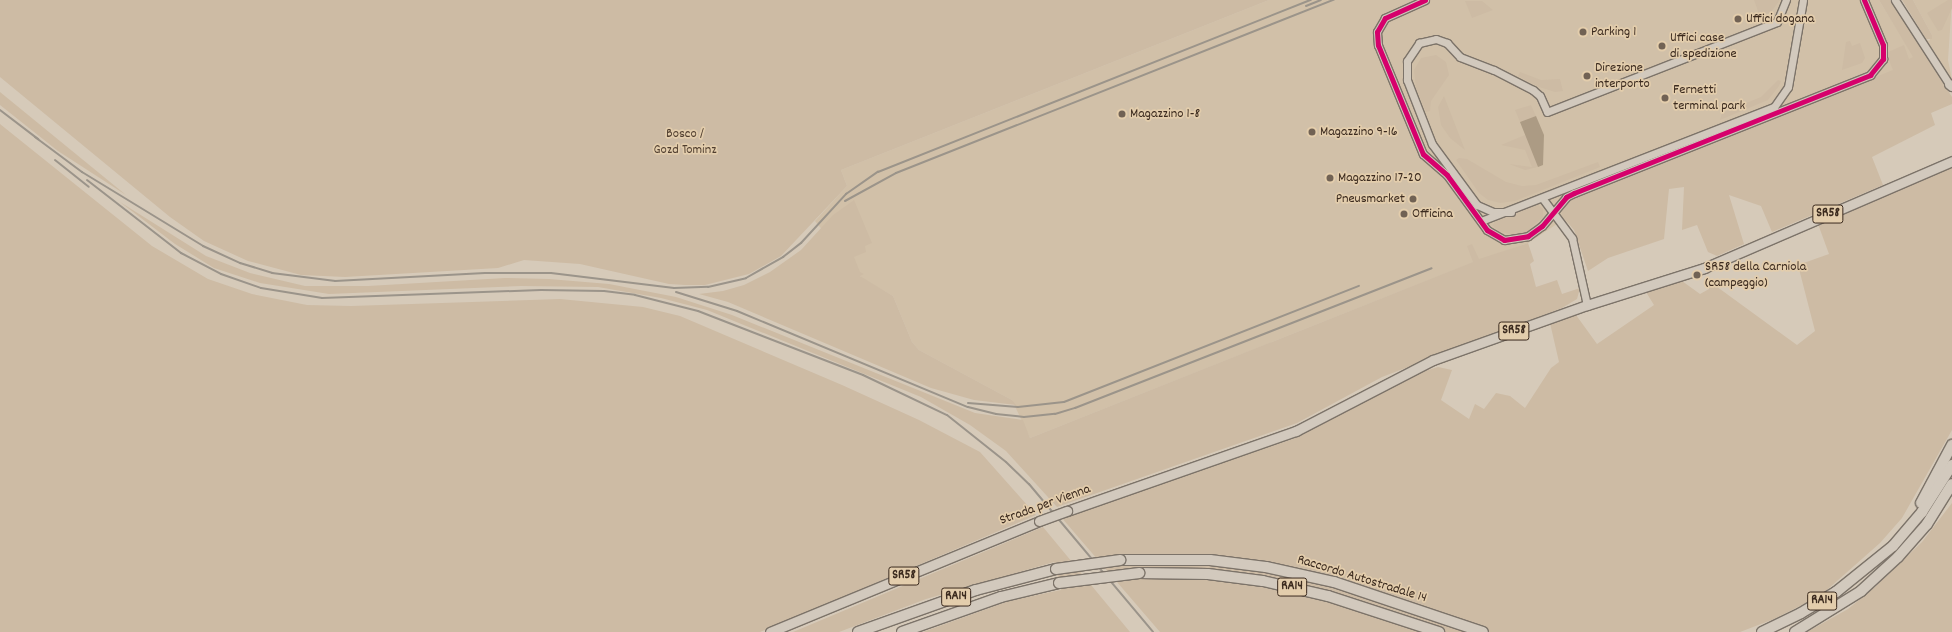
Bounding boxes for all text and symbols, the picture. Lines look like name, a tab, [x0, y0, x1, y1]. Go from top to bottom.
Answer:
place label: Uffici dogana	[1746, 11, 1814, 27]
marker: Uffici dogana	[1733, 14, 1743, 24]
place label: Parking 1	[1591, 24, 1636, 40]
marker: Parking 1	[1578, 27, 1588, 37]
place label: Uffici case di spedizione	[1670, 30, 1737, 62]
marker: Uffici case di spedizione	[1657, 41, 1667, 51]
place label: Direzione interporto	[1595, 60, 1650, 92]
marker: Direzione interporto	[1582, 71, 1592, 81]
place label: Fernetti terminal park	[1673, 82, 1745, 114]
marker: Fernetti terminal park	[1660, 93, 1670, 103]
place label: Magazzino 1-8	[1130, 106, 1200, 122]
marker: Magazzino 1-8	[1117, 109, 1127, 119]
place label: Magazzino 9-16	[1320, 124, 1398, 140]
park label: Bosco / Gozd Tominz	[654, 126, 716, 158]
marker: Magazzino 9-16	[1307, 127, 1317, 137]
place label: Magazzino 17-20	[1338, 170, 1422, 186]
marker: Magazzino 17-20	[1325, 173, 1335, 183]
place label: Pneusmarket	[1336, 191, 1405, 207]
marker: Pneusmarket	[1408, 194, 1418, 204]
road number: SR58	[1812, 203, 1844, 225]
place label: Officina	[1412, 206, 1453, 222]
marker: Officina	[1399, 209, 1409, 219]
place label: SR58 della Carniola (campeggio)	[1705, 259, 1806, 292]
marker: SR58 della Carniola (campeggio)	[1692, 270, 1702, 280]
road number: SR58	[1498, 320, 1530, 342]
street label: Strada per Vienna	[997, 481, 1093, 529]
street label: Raccordo Autostradale 14	[1295, 551, 1429, 607]
road number: SR58	[888, 565, 920, 587]
road number: RA14	[1277, 576, 1307, 598]
road number: RA14	[941, 586, 971, 608]
road number: RA14	[1807, 590, 1837, 612]

